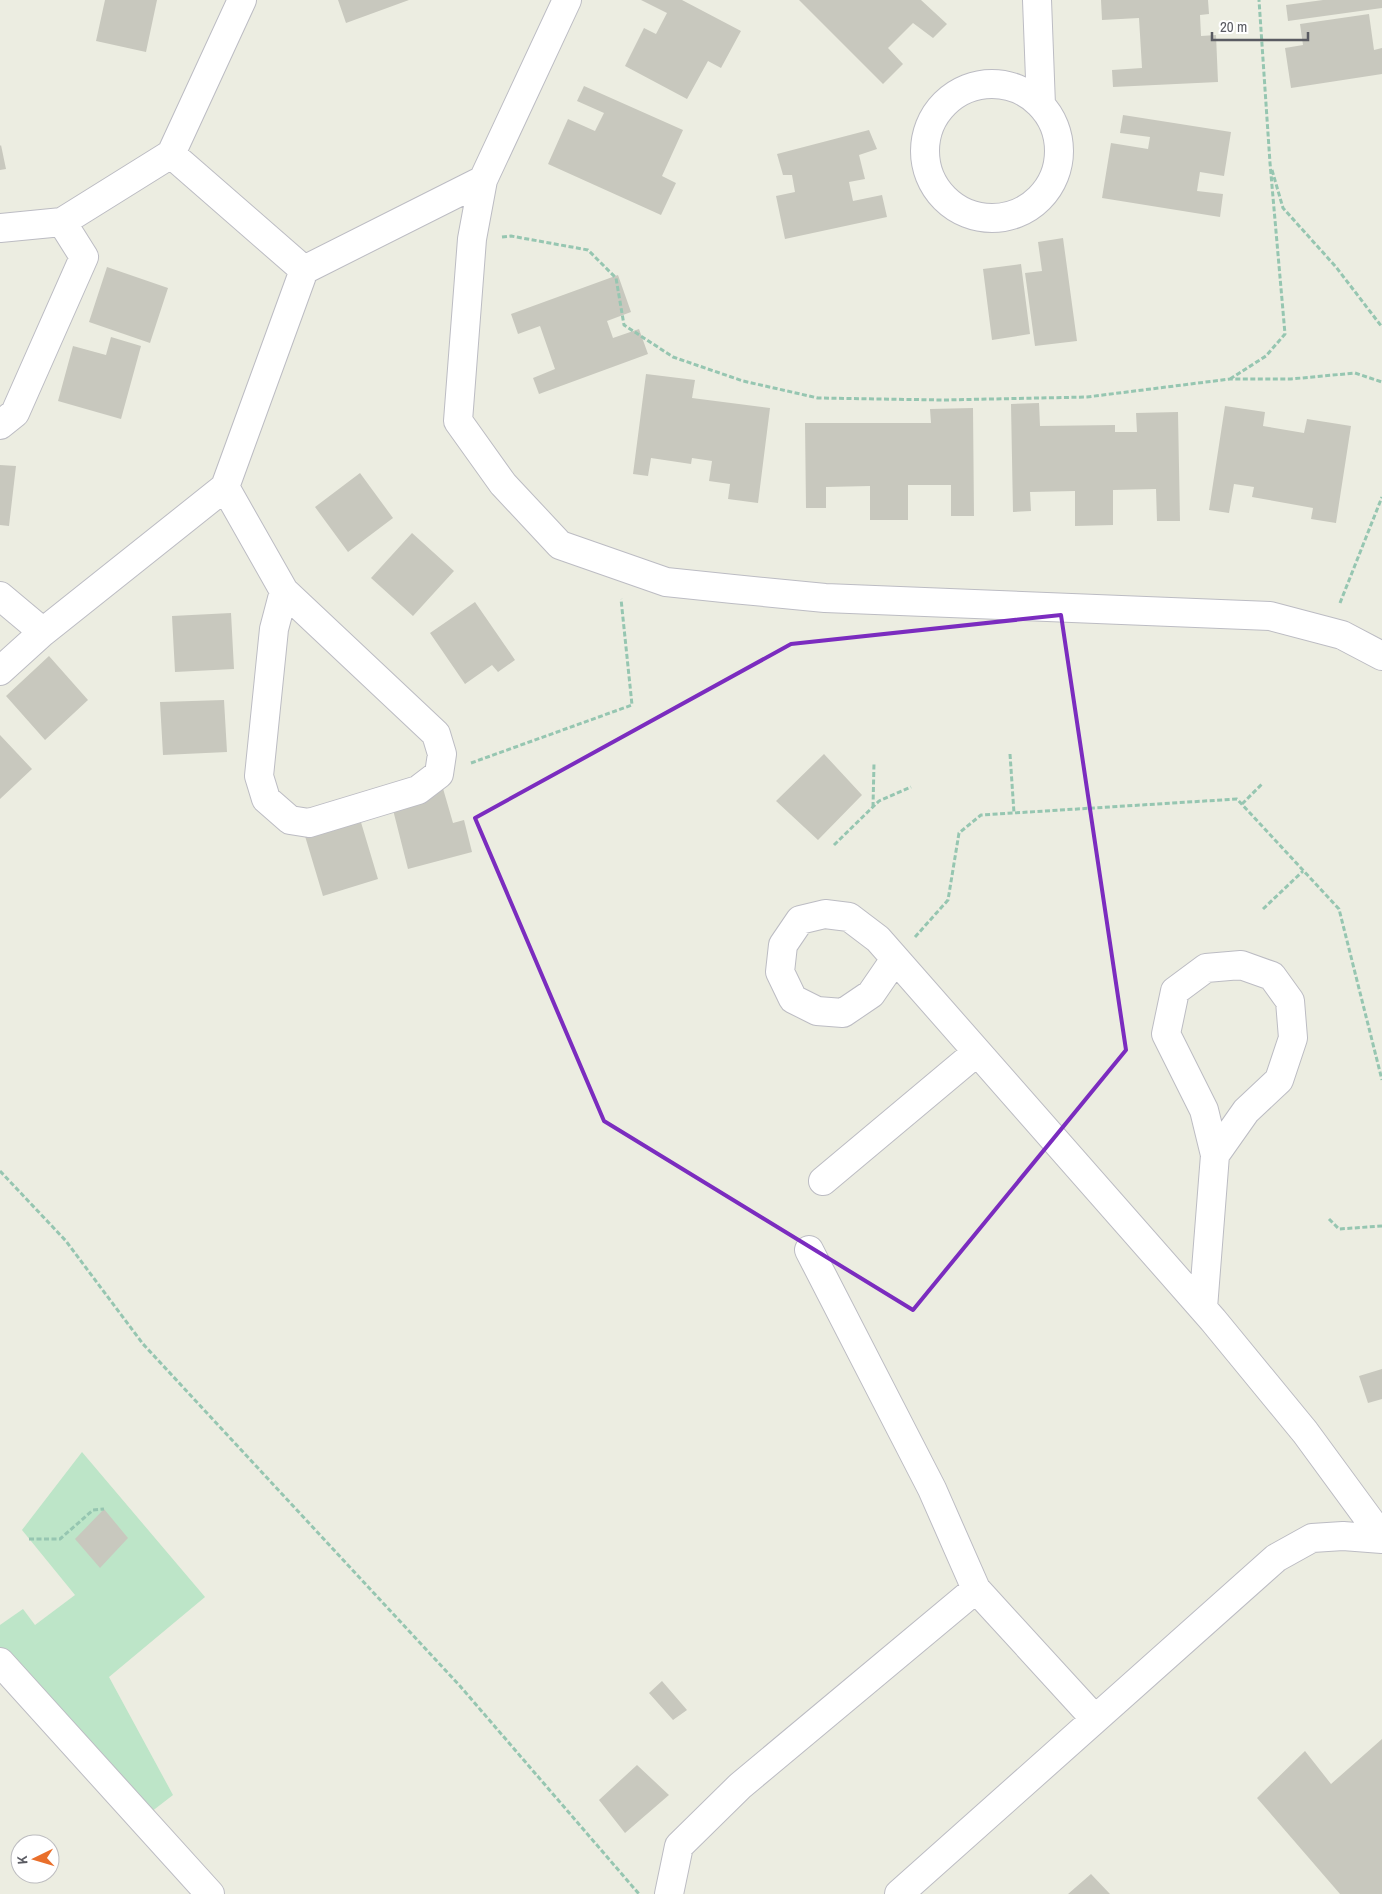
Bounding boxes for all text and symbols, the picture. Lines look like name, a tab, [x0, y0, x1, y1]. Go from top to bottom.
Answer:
scale bar	[1212, 10, 1308, 42]
text: 20 m	[1220, 16, 1247, 37]
north arrow	[10, 1834, 60, 1884]
text: K	[13, 1855, 31, 1865]

